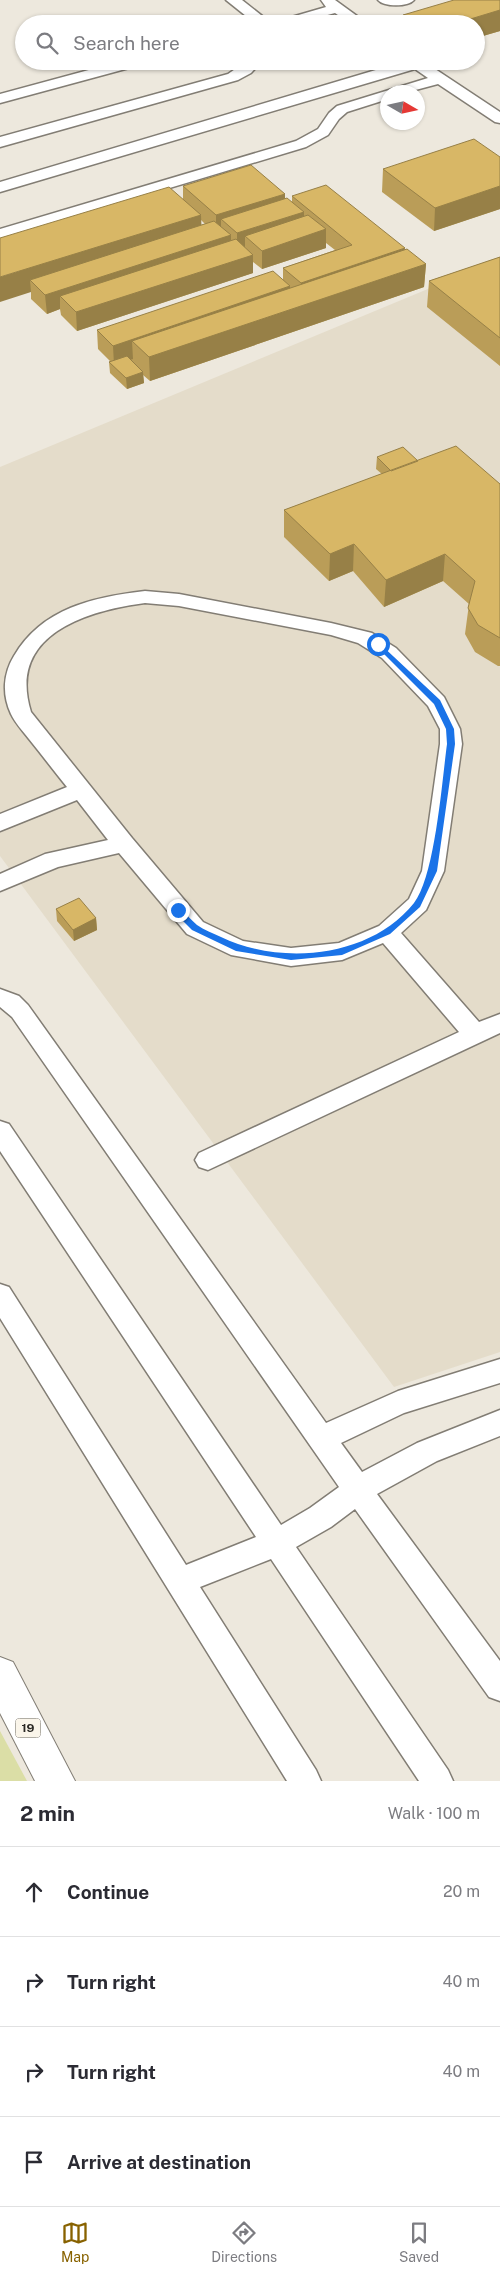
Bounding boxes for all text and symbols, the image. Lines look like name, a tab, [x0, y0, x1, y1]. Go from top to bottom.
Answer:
search box	[15, 15, 485, 70]
icon: search	[33, 29, 61, 57]
text: Search here	[73, 32, 180, 54]
north arrow	[380, 85, 425, 130]
route start	[367, 633, 390, 656]
route end	[167, 899, 190, 922]
road number: 19	[15, 1719, 40, 1738]
text: 2 min	[20, 1801, 75, 1826]
text: Walk · 100 m	[388, 1804, 480, 1823]
icon: ahead	[20, 1878, 48, 1906]
text: Continue	[67, 1881, 149, 1903]
text: 20 m	[443, 1882, 480, 1901]
icon: right	[20, 1968, 48, 1996]
text: Turn right	[67, 1971, 156, 1993]
text: 40 m	[442, 1972, 480, 1991]
icon: right	[20, 2058, 48, 2086]
text: Turn right	[67, 2061, 156, 2083]
text: 40 m	[442, 2062, 480, 2081]
icon: arrive	[20, 2148, 48, 2176]
text: Arrive at destination	[67, 2151, 251, 2173]
tab: Map	[61, 2219, 89, 2265]
tab: Directions	[211, 2219, 277, 2265]
tab: Saved	[399, 2219, 439, 2265]

